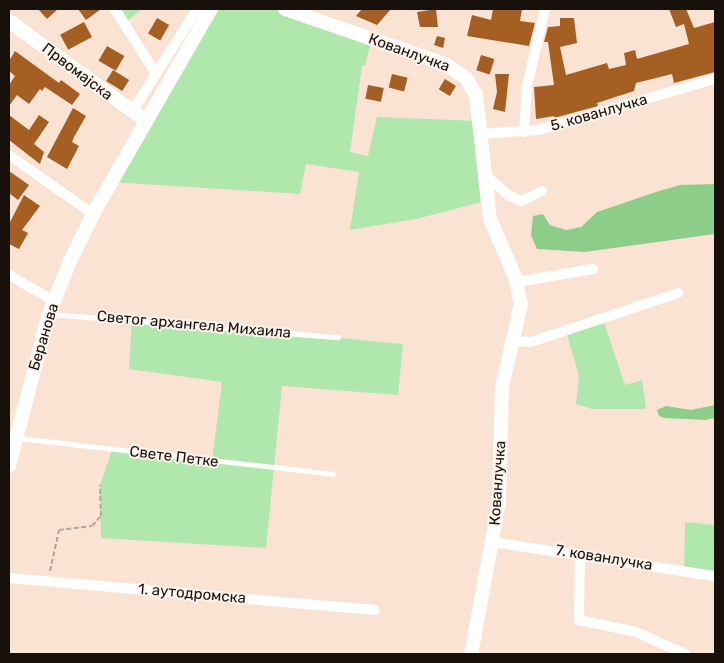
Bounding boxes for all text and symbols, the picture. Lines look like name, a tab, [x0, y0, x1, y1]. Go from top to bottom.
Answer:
street label: Кованлучка	[366, 30, 452, 76]
street label: Првомајска	[38, 40, 116, 104]
street label: 5. кованлучка	[549, 91, 649, 135]
street label: Беранова	[25, 301, 63, 373]
street label: Светог архангела Михаила	[96, 308, 292, 342]
street label: Кованлучка	[486, 440, 510, 526]
street label: Свете Петке	[129, 443, 219, 471]
street label: 7. кованлучка	[554, 541, 654, 575]
street label: 1. аутодромска	[137, 580, 247, 608]

